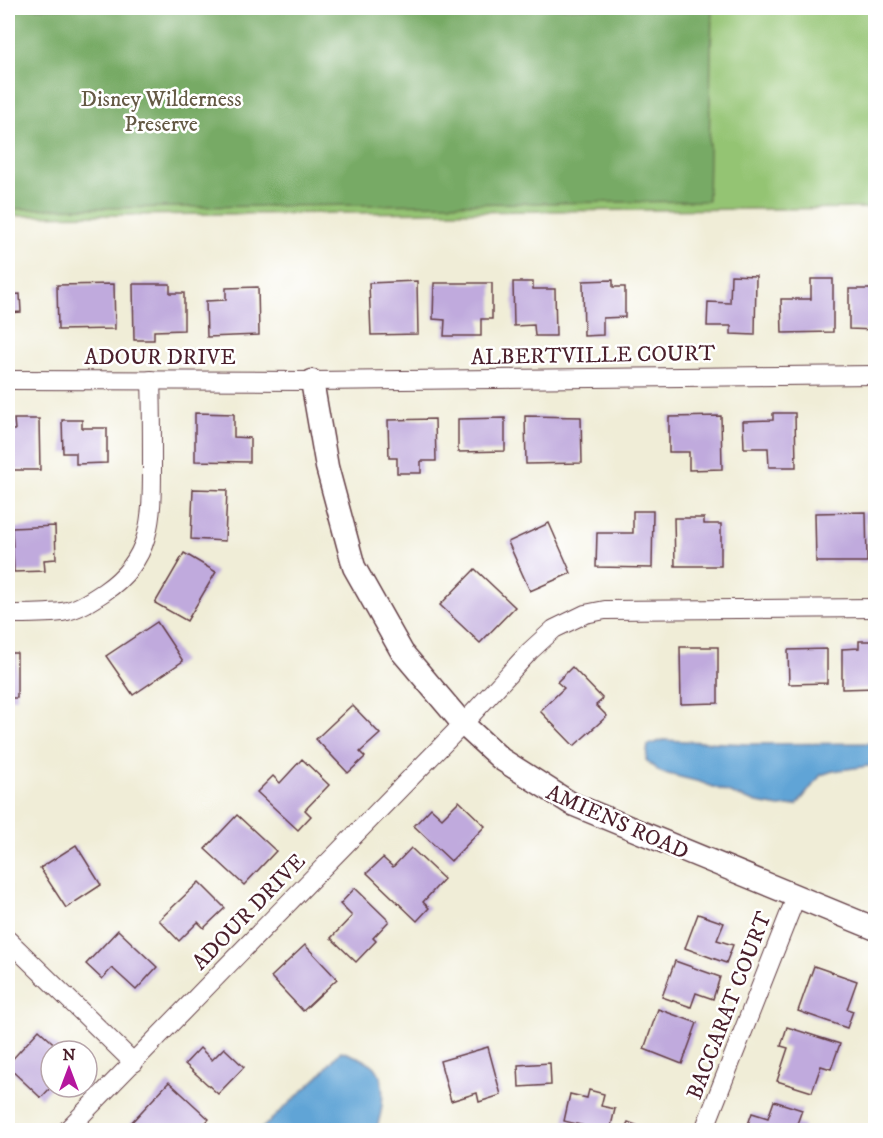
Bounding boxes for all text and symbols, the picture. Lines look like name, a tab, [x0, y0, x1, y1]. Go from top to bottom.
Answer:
park label: Disney Wilderness Preserve	[80, 86, 242, 138]
street label: ALBERTVILLE COURT	[471, 340, 716, 371]
street label: ADOUR DRIVE	[84, 344, 236, 371]
street label: AMIENS ROAD	[542, 779, 693, 866]
street label: ADOUR DRIVE	[187, 848, 311, 976]
street label: BACCARAT COURT	[681, 908, 778, 1103]
north arrow	[39, 1039, 99, 1099]
text: N	[62, 1045, 76, 1065]

